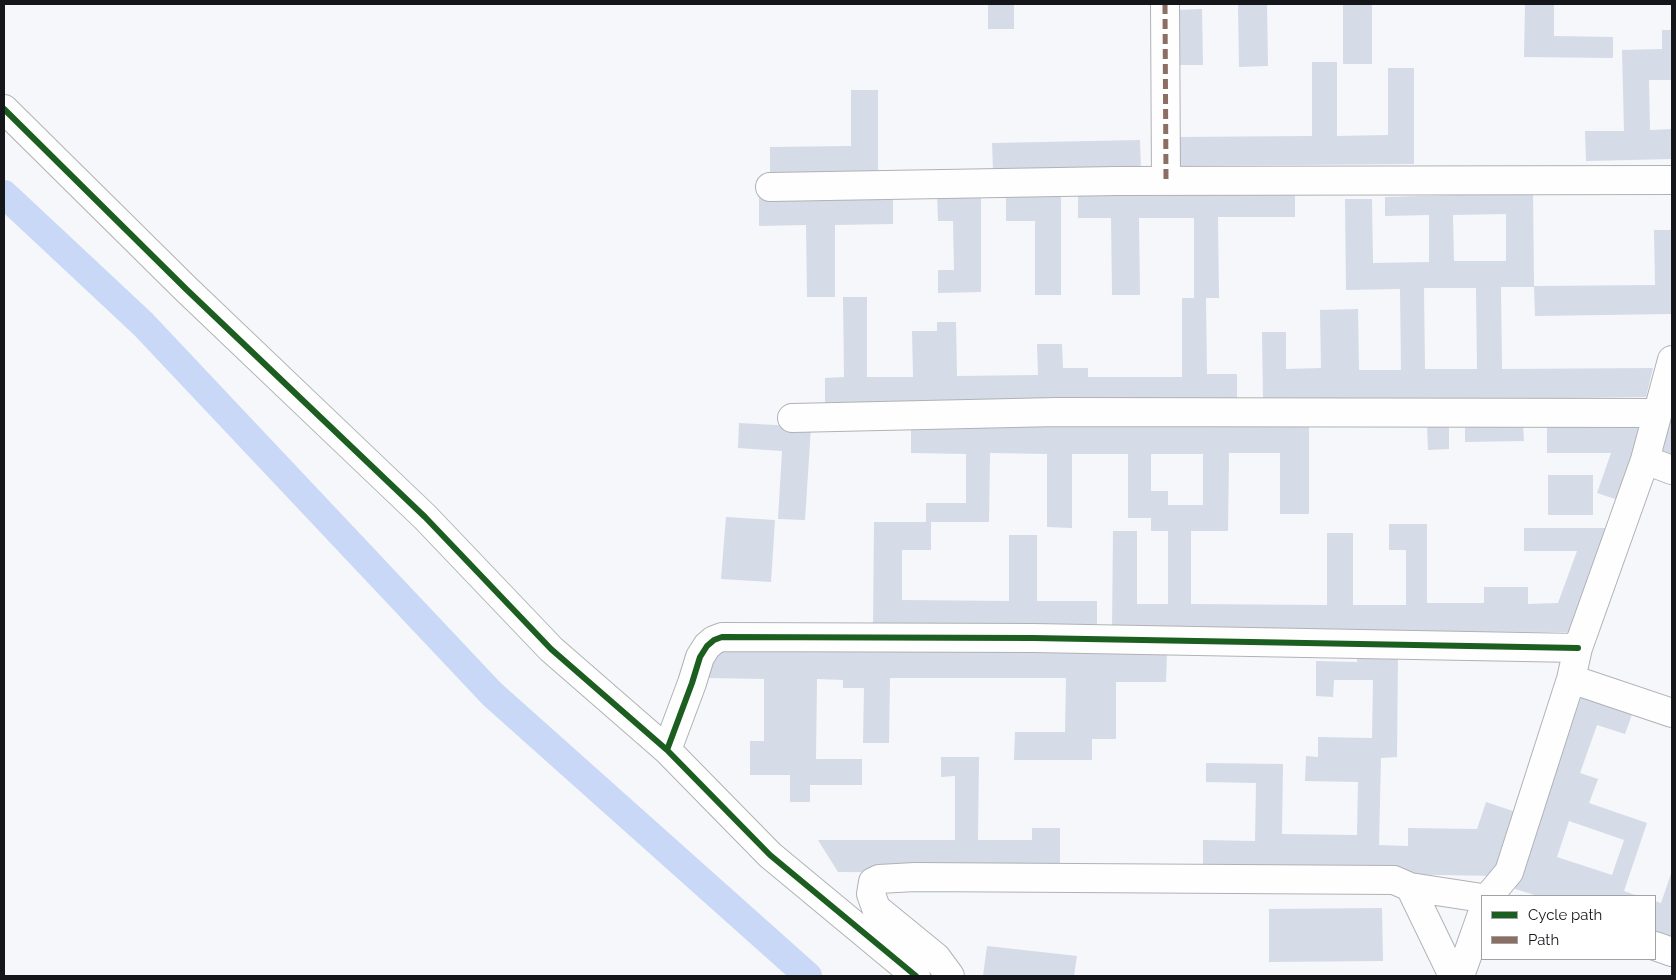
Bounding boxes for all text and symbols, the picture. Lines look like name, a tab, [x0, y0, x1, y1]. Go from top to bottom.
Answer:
legend	[1481, 895, 1656, 960]
text: Cycle path	[1528, 906, 1602, 924]
text: Path	[1528, 931, 1559, 949]

